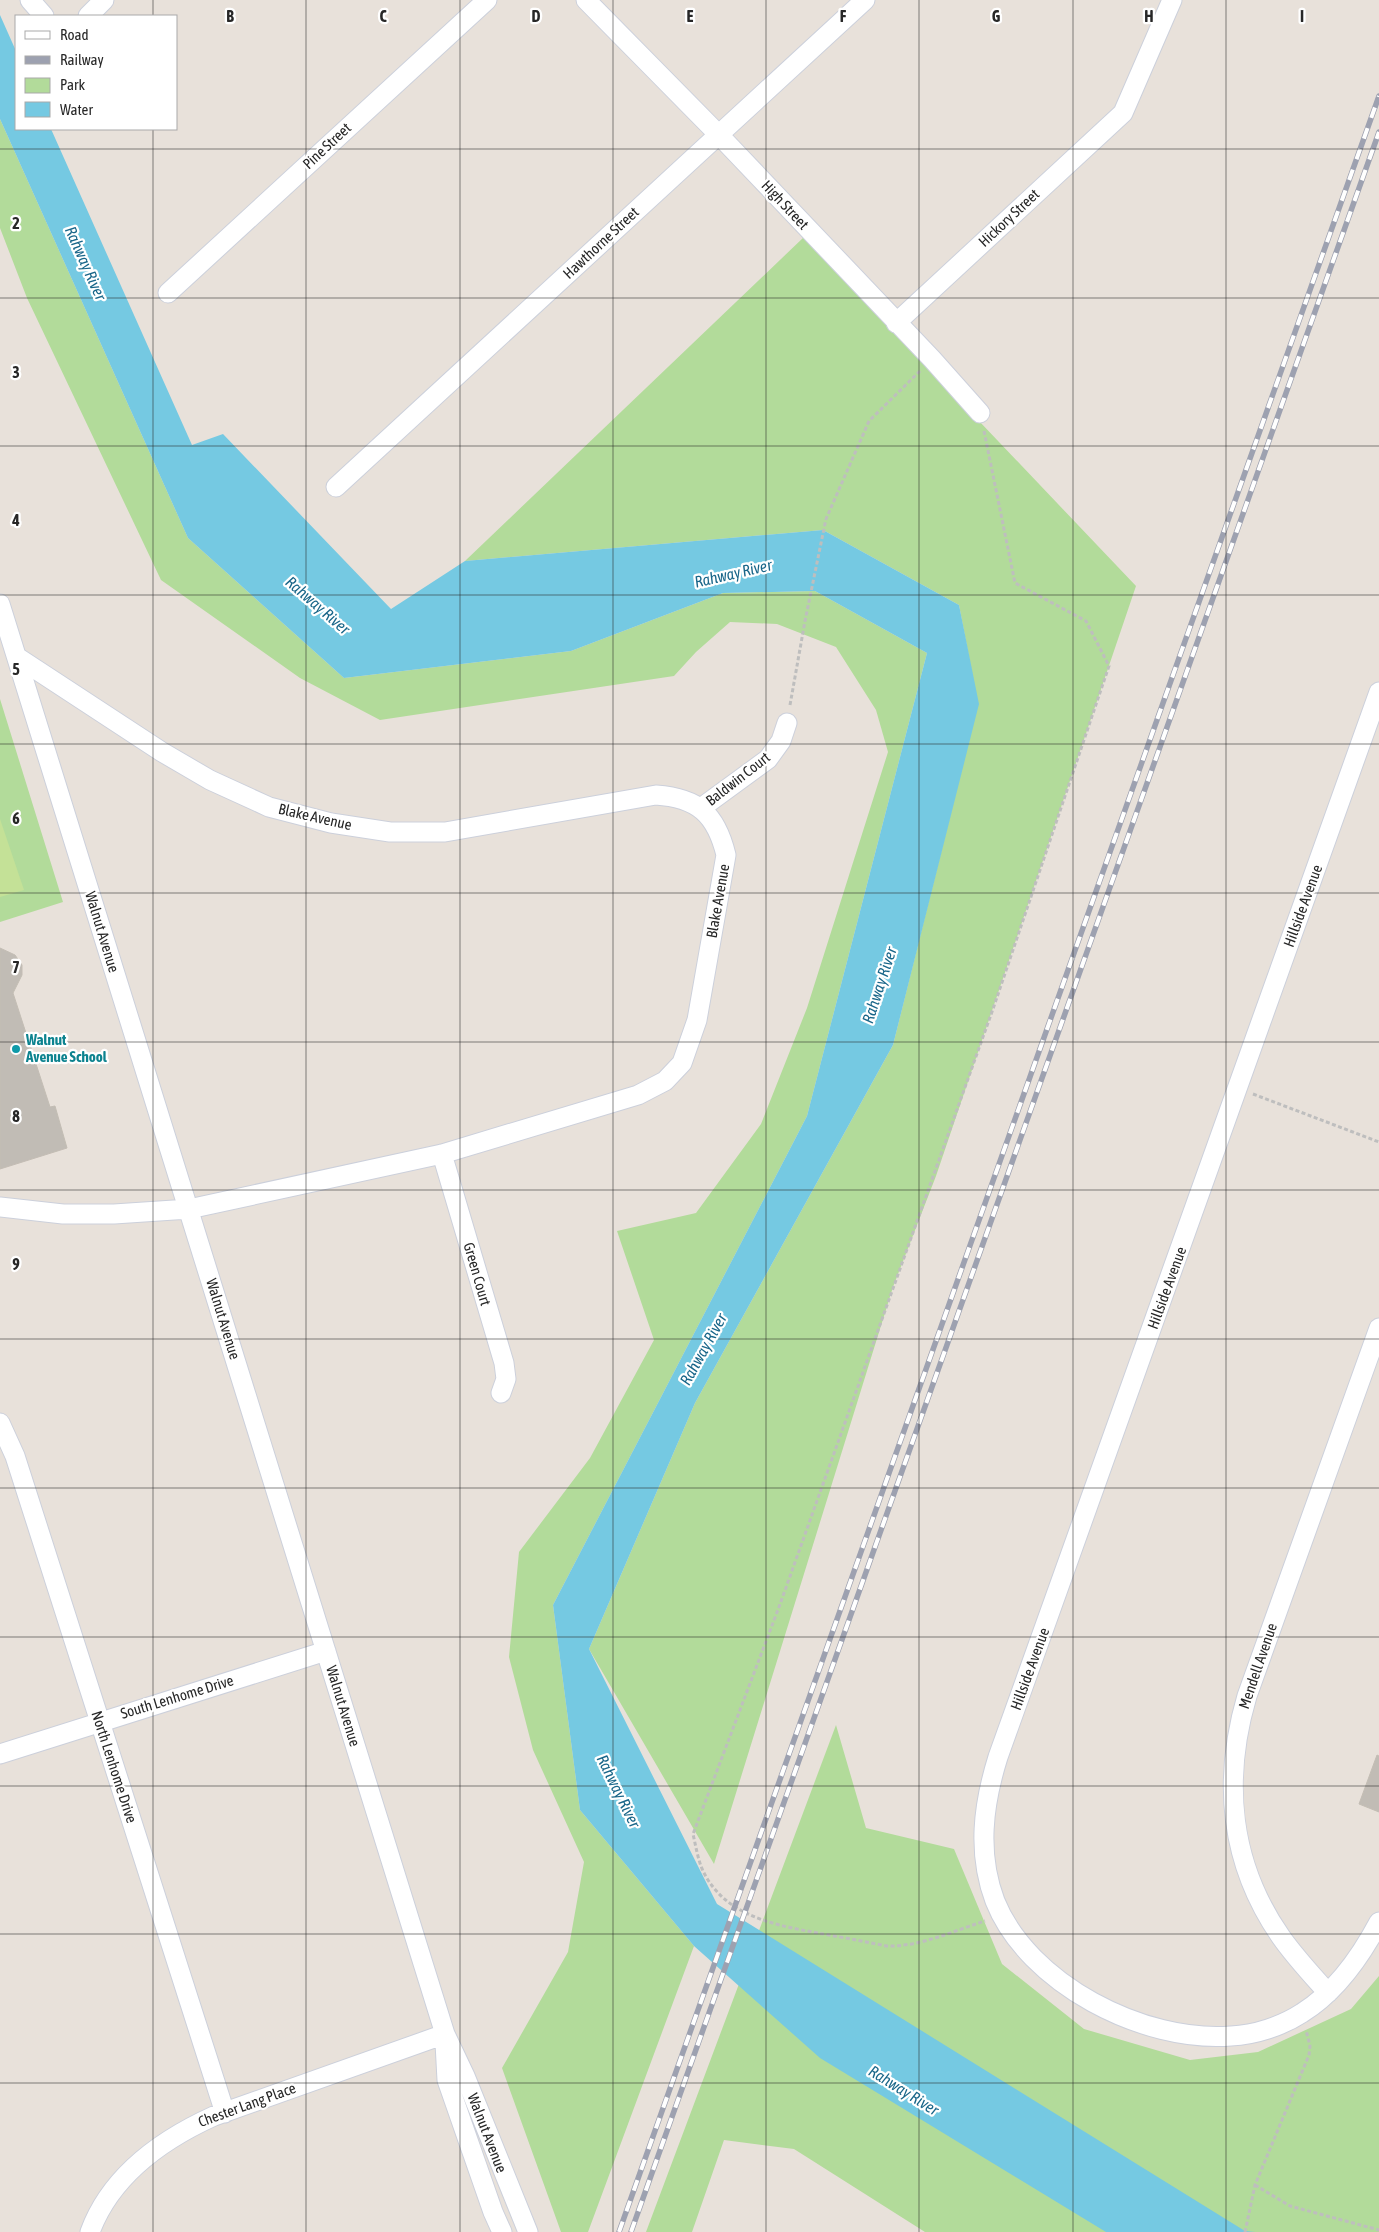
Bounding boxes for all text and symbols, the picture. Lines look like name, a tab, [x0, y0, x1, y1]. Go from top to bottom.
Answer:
text: B	[226, 7, 234, 25]
text: C	[379, 7, 387, 25]
text: D	[532, 7, 541, 25]
text: E	[687, 7, 694, 25]
text: F	[840, 7, 847, 25]
text: G	[992, 7, 1001, 25]
text: H	[1144, 7, 1154, 25]
text: I	[1300, 7, 1304, 25]
legend	[15, 15, 178, 130]
text: Road	[60, 26, 89, 43]
text: Railway	[60, 51, 104, 68]
text: Park	[60, 76, 85, 93]
text: Water	[60, 101, 93, 118]
street label: Pine Street	[299, 119, 354, 172]
street label: High Street	[758, 177, 812, 233]
street label: Hickory Street	[975, 185, 1042, 250]
street label: Hawthorne Street	[559, 203, 642, 282]
text: 2	[12, 214, 20, 232]
water label: Rahway River	[61, 223, 111, 304]
text: 3	[12, 363, 20, 381]
text: 4	[11, 511, 20, 529]
water label: Rahway River	[693, 555, 775, 592]
water label: Rahway River	[282, 572, 355, 639]
text: 5	[12, 660, 20, 678]
street label: Baldwin Court	[702, 748, 773, 809]
street label: Blake Avenue	[277, 800, 354, 833]
text: 6	[12, 809, 20, 827]
street label: Blake Avenue	[703, 862, 732, 939]
street label: Hillside Avenue	[1280, 862, 1325, 949]
street label: Walnut Avenue	[82, 889, 123, 975]
water label: Rahway River	[858, 943, 901, 1026]
text: 7	[12, 958, 20, 976]
place label: Walnut Avenue School	[25, 1031, 108, 1065]
marker: Walnut Avenue School	[10, 1043, 22, 1055]
text: 8	[12, 1107, 20, 1125]
street label: Green Court	[460, 1240, 495, 1307]
street label: Hillside Avenue	[1144, 1244, 1189, 1331]
text: 9	[12, 1255, 20, 1273]
street label: Walnut Avenue	[203, 1276, 244, 1362]
water label: Rahway River	[676, 1309, 731, 1388]
street label: Mendell Avenue	[1235, 1621, 1280, 1711]
street label: Hillside Avenue	[1007, 1625, 1052, 1712]
street label: Walnut Avenue	[323, 1663, 364, 1749]
street label: South Lenhome Drive	[118, 1671, 236, 1722]
street label: North Lenhome Drive	[88, 1709, 141, 1825]
water label: Rahway River	[593, 1752, 645, 1832]
water label: Rahway River	[865, 2061, 943, 2120]
street label: Chester Lang Place	[196, 2079, 298, 2130]
street label: Walnut Avenue	[465, 2091, 510, 2175]

